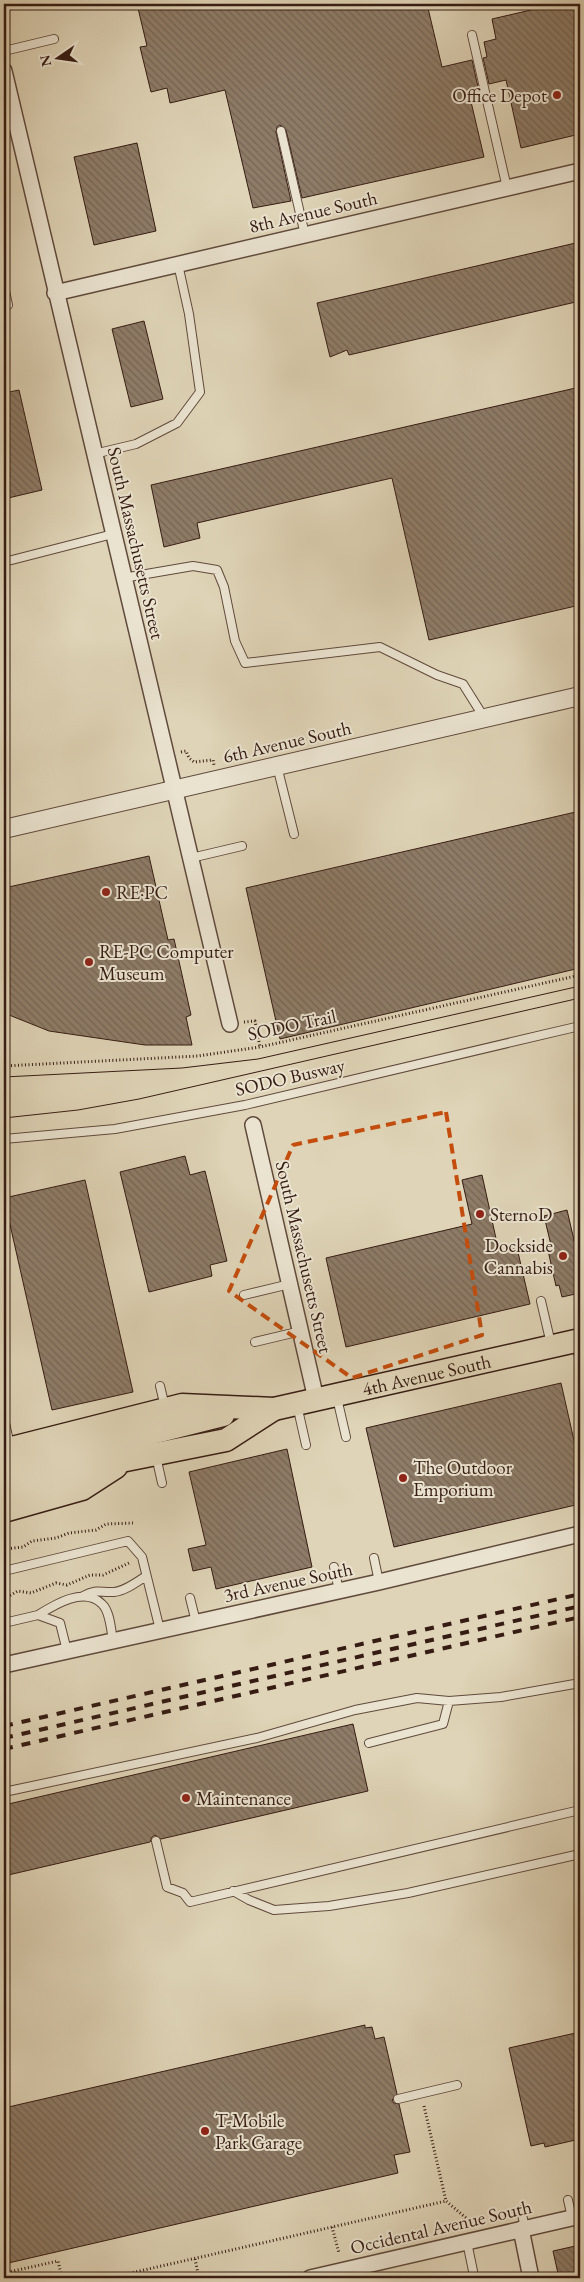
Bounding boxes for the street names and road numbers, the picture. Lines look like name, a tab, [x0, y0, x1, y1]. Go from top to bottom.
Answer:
street label: 8th Avenue South	[246, 185, 380, 239]
street label: South Massachusetts Street	[102, 444, 170, 642]
street label: 6th Avenue South	[220, 715, 354, 769]
street label: SODO Trail	[245, 1003, 339, 1047]
street label: SODO Busway	[233, 1052, 348, 1102]
street label: South Massachusetts Street	[270, 1158, 338, 1356]
street label: 4th Avenue South	[360, 1348, 493, 1401]
street label: 3rd Avenue South	[221, 1556, 355, 1608]
street label: Occidental Avenue South	[348, 2194, 534, 2260]

